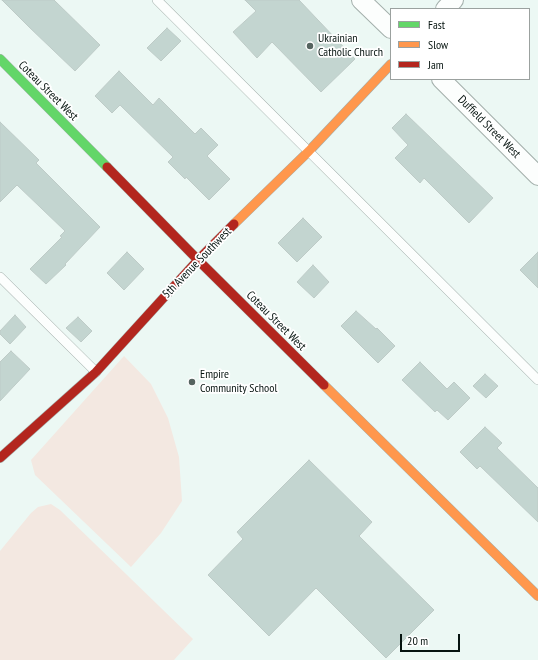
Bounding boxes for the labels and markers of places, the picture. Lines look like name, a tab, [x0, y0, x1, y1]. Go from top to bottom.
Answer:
place label: Ukrainian Catholic Church	[318, 32, 383, 60]
marker: Ukrainian Catholic Church	[305, 41, 315, 51]
place label: Empire Community School	[200, 368, 277, 396]
marker: Empire Community School	[187, 377, 197, 387]

